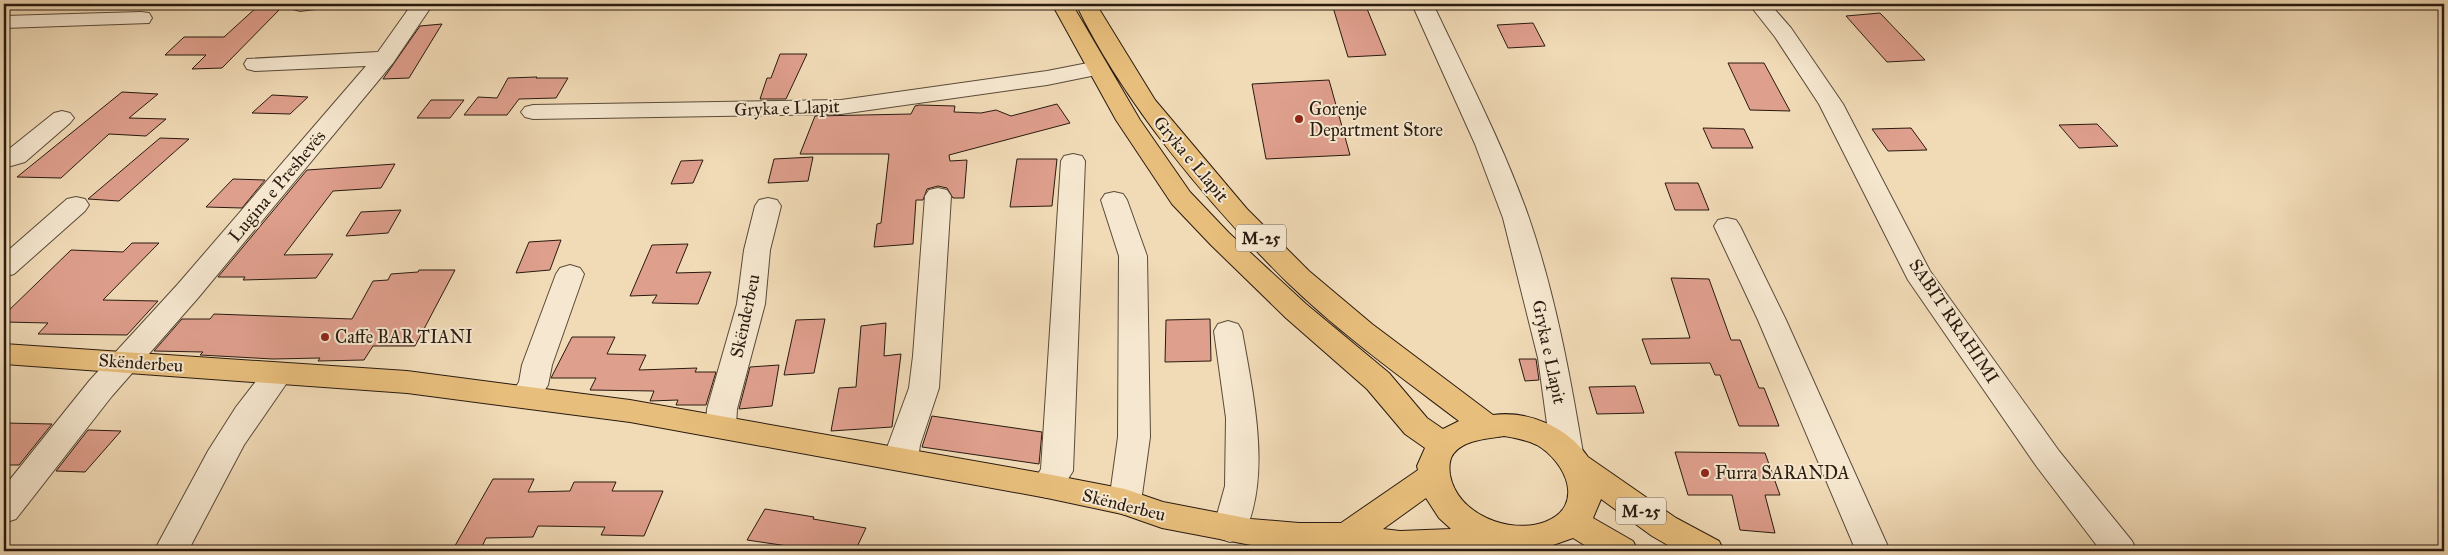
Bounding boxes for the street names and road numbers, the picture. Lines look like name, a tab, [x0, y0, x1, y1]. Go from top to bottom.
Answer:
street label: Gryka e Llapit	[734, 95, 841, 121]
street label: Gryka e Llapit	[1149, 111, 1234, 207]
street label: Lugina e Preshevës	[224, 125, 331, 247]
road number: M-25	[1236, 224, 1286, 252]
street label: SABIT RRAHIMI	[1904, 255, 2004, 388]
street label: Skënderbeu	[725, 272, 765, 360]
street label: Gryka e Llapit	[1527, 298, 1571, 407]
street label: Skënderbeu	[98, 349, 185, 377]
street label: Skënderbeu	[1080, 484, 1168, 526]
road number: M-25	[1616, 498, 1666, 524]

